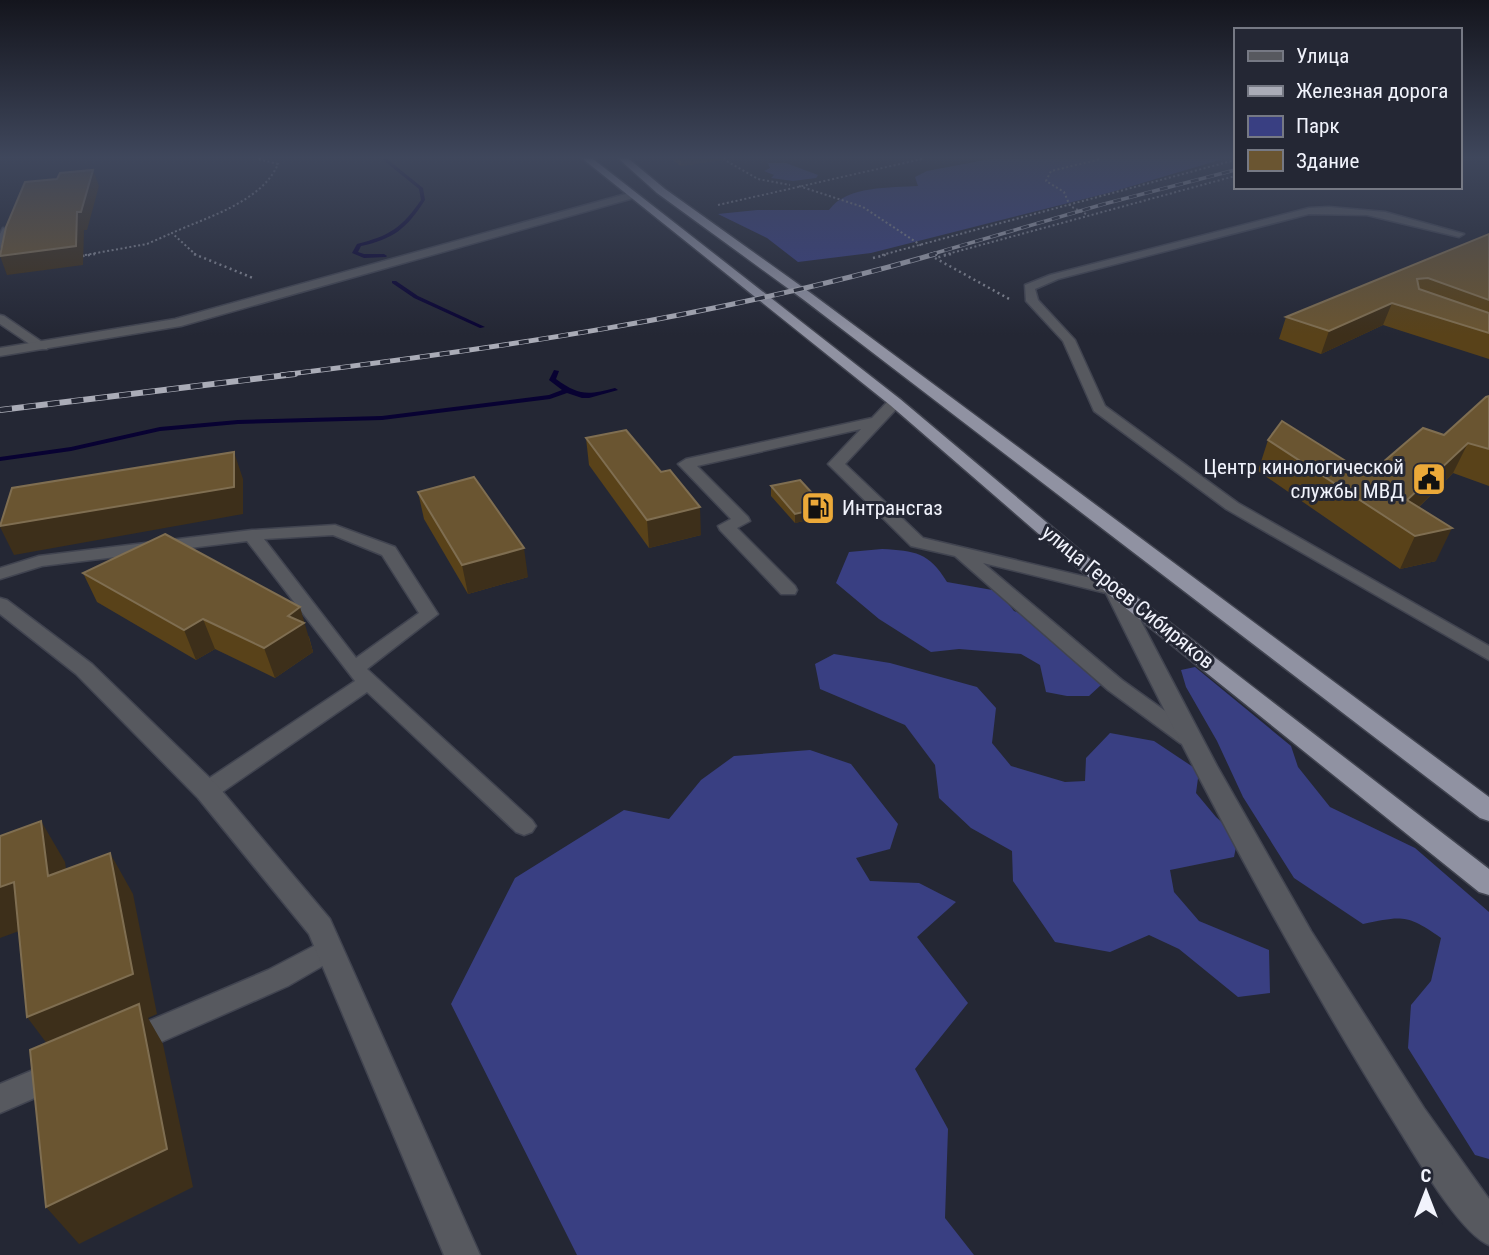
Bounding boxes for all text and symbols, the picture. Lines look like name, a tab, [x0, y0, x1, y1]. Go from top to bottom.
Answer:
legend	[1234, 28, 1461, 189]
text: Улица	[1296, 44, 1349, 68]
text: Железная дорога	[1296, 79, 1448, 103]
text: Парк	[1296, 114, 1340, 138]
text: Здание	[1296, 149, 1360, 173]
place label: Центр кинологической службы МВД	[1204, 455, 1404, 503]
public building icon: Центр кинологической службы МВД	[1410, 460, 1448, 498]
fuel station icon: Интрансгаз	[799, 489, 837, 527]
place label: Интрансгаз	[842, 496, 943, 520]
street label: улица Героев Сибиряков	[1037, 520, 1219, 674]
north arrow	[1391, 1157, 1461, 1227]
text: С	[1421, 1164, 1432, 1187]

